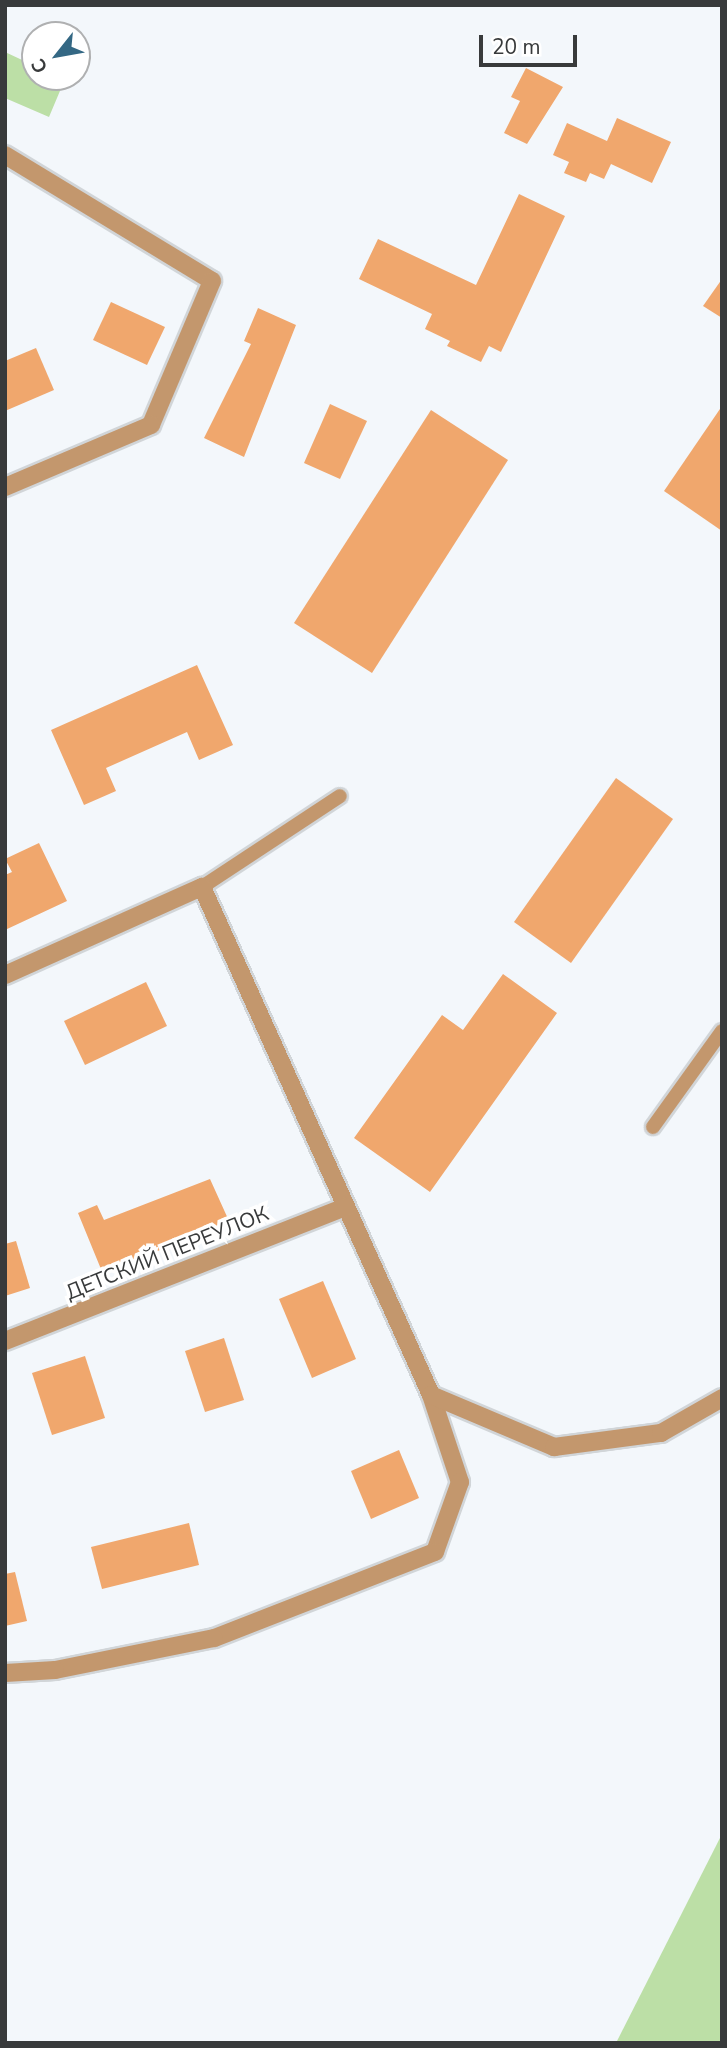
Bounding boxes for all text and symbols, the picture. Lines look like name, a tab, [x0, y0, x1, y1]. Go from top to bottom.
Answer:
north arrow	[21, 21, 91, 91]
scale bar	[482, 21, 580, 65]
text: 20 m	[492, 33, 541, 61]
text: С	[25, 54, 54, 78]
street label: ДЕТСКИЙ ПЕРЕУЛОК	[62, 1201, 272, 1305]

